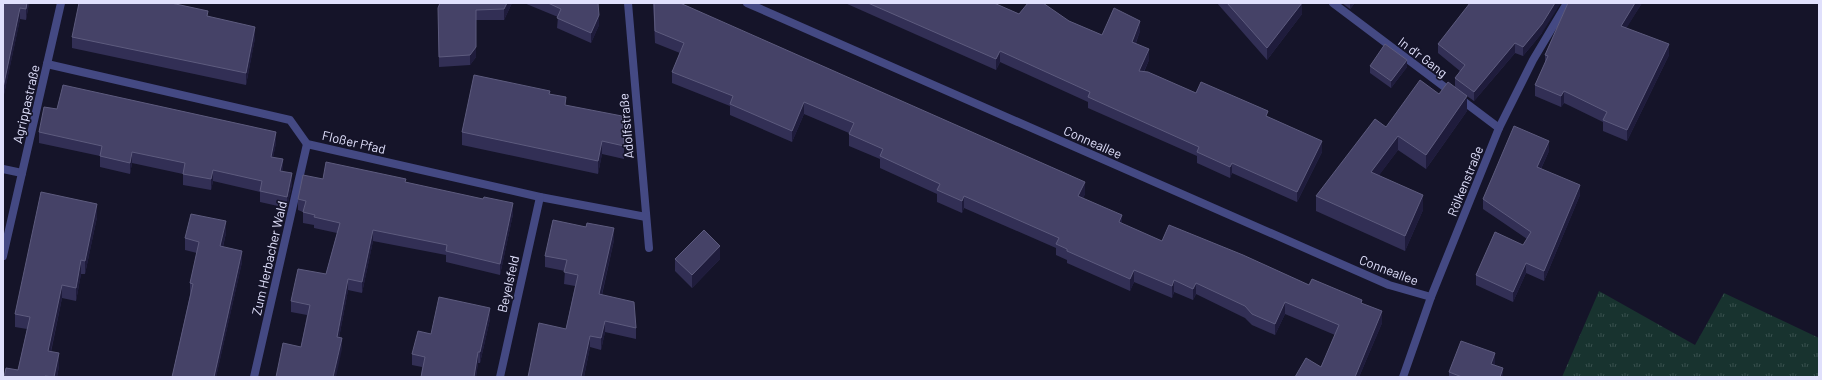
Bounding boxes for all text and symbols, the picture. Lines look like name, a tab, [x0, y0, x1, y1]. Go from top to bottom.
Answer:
street label: In d'r Gang	[1395, 33, 1451, 81]
street label: Agrippastraße	[9, 63, 43, 145]
street label: Adolfstraße	[615, 92, 637, 159]
street label: Conneallee	[1061, 122, 1125, 162]
street label: Floßer Pfad	[321, 127, 387, 157]
street label: Rölkenstraße	[1444, 143, 1486, 219]
street label: Zum Herbacher Wald	[248, 199, 290, 317]
street label: Conneallee	[1357, 251, 1421, 289]
street label: Beyelsfeld	[494, 254, 522, 314]

